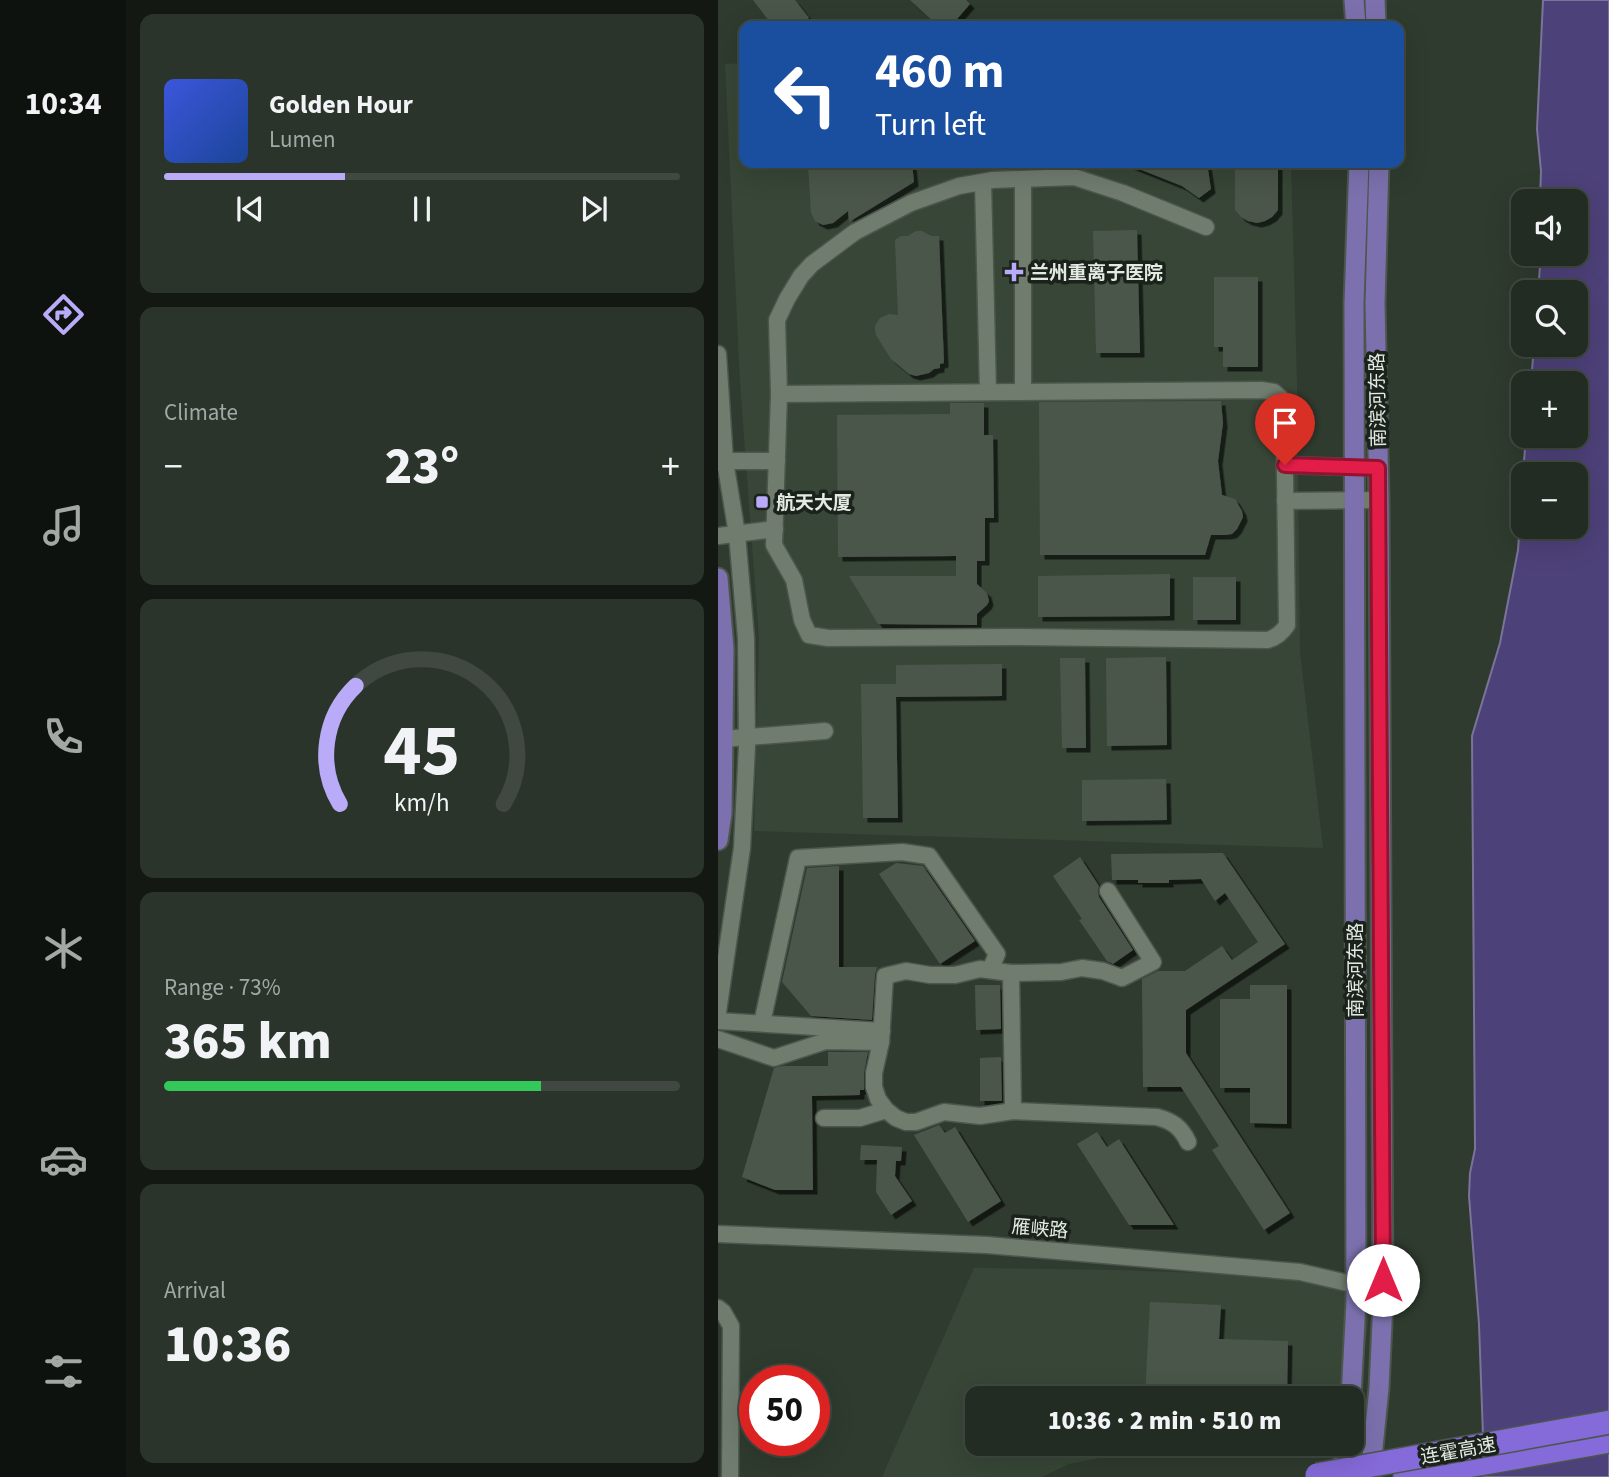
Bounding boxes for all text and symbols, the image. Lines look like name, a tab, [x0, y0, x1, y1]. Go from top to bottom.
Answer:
text: 460 m	[875, 37, 1004, 107]
icon: left	[760, 49, 851, 140]
text: 10:34	[24, 81, 102, 127]
text: Golden Hour	[269, 86, 413, 123]
text: Turn left	[875, 102, 986, 148]
text: Lumen	[269, 123, 336, 156]
map controls	[1511, 189, 1588, 539]
button: sound	[1511, 189, 1588, 266]
icon: previous	[231, 190, 269, 228]
icon: pause	[403, 190, 441, 228]
icon: next	[575, 190, 613, 228]
place label: 兰州重离子医院	[1030, 260, 1163, 287]
marker: 兰州重离子医院	[1004, 262, 1024, 282]
button: search	[1511, 280, 1588, 357]
icon: directions	[39, 290, 88, 339]
street label: 南滨河东路	[1364, 352, 1393, 448]
button: +	[1511, 371, 1588, 448]
pin	[1255, 393, 1315, 465]
text: Climate	[164, 396, 238, 429]
icon: arrive	[1266, 404, 1304, 442]
text: 23°	[385, 430, 459, 504]
text: −	[164, 440, 183, 494]
text: +	[661, 440, 680, 494]
button: −	[1511, 462, 1588, 539]
place label: 航天大厦	[776, 490, 852, 517]
marker: 航天大厦	[754, 494, 770, 510]
icon: music	[39, 501, 88, 550]
text: 45	[384, 700, 460, 804]
icon: phone	[39, 712, 88, 761]
text: km/h	[394, 785, 450, 821]
street label: 南滨河东路	[1343, 922, 1370, 1018]
icon: climate	[39, 924, 88, 973]
text: Range · 73%	[164, 971, 281, 1004]
text: 365 km	[164, 1005, 332, 1079]
icon: car	[39, 1135, 88, 1184]
street label: 雁峡路	[1010, 1214, 1069, 1245]
position arrow	[1346, 1243, 1420, 1317]
text: Arrival	[164, 1274, 226, 1307]
text: 10:36	[164, 1308, 291, 1382]
icon: filters	[39, 1347, 88, 1396]
speed limit sign: 50	[739, 1365, 830, 1456]
text: 10:36 · 2 min · 510 m	[1048, 1402, 1281, 1439]
street label: 连霍高速	[1418, 1432, 1498, 1471]

